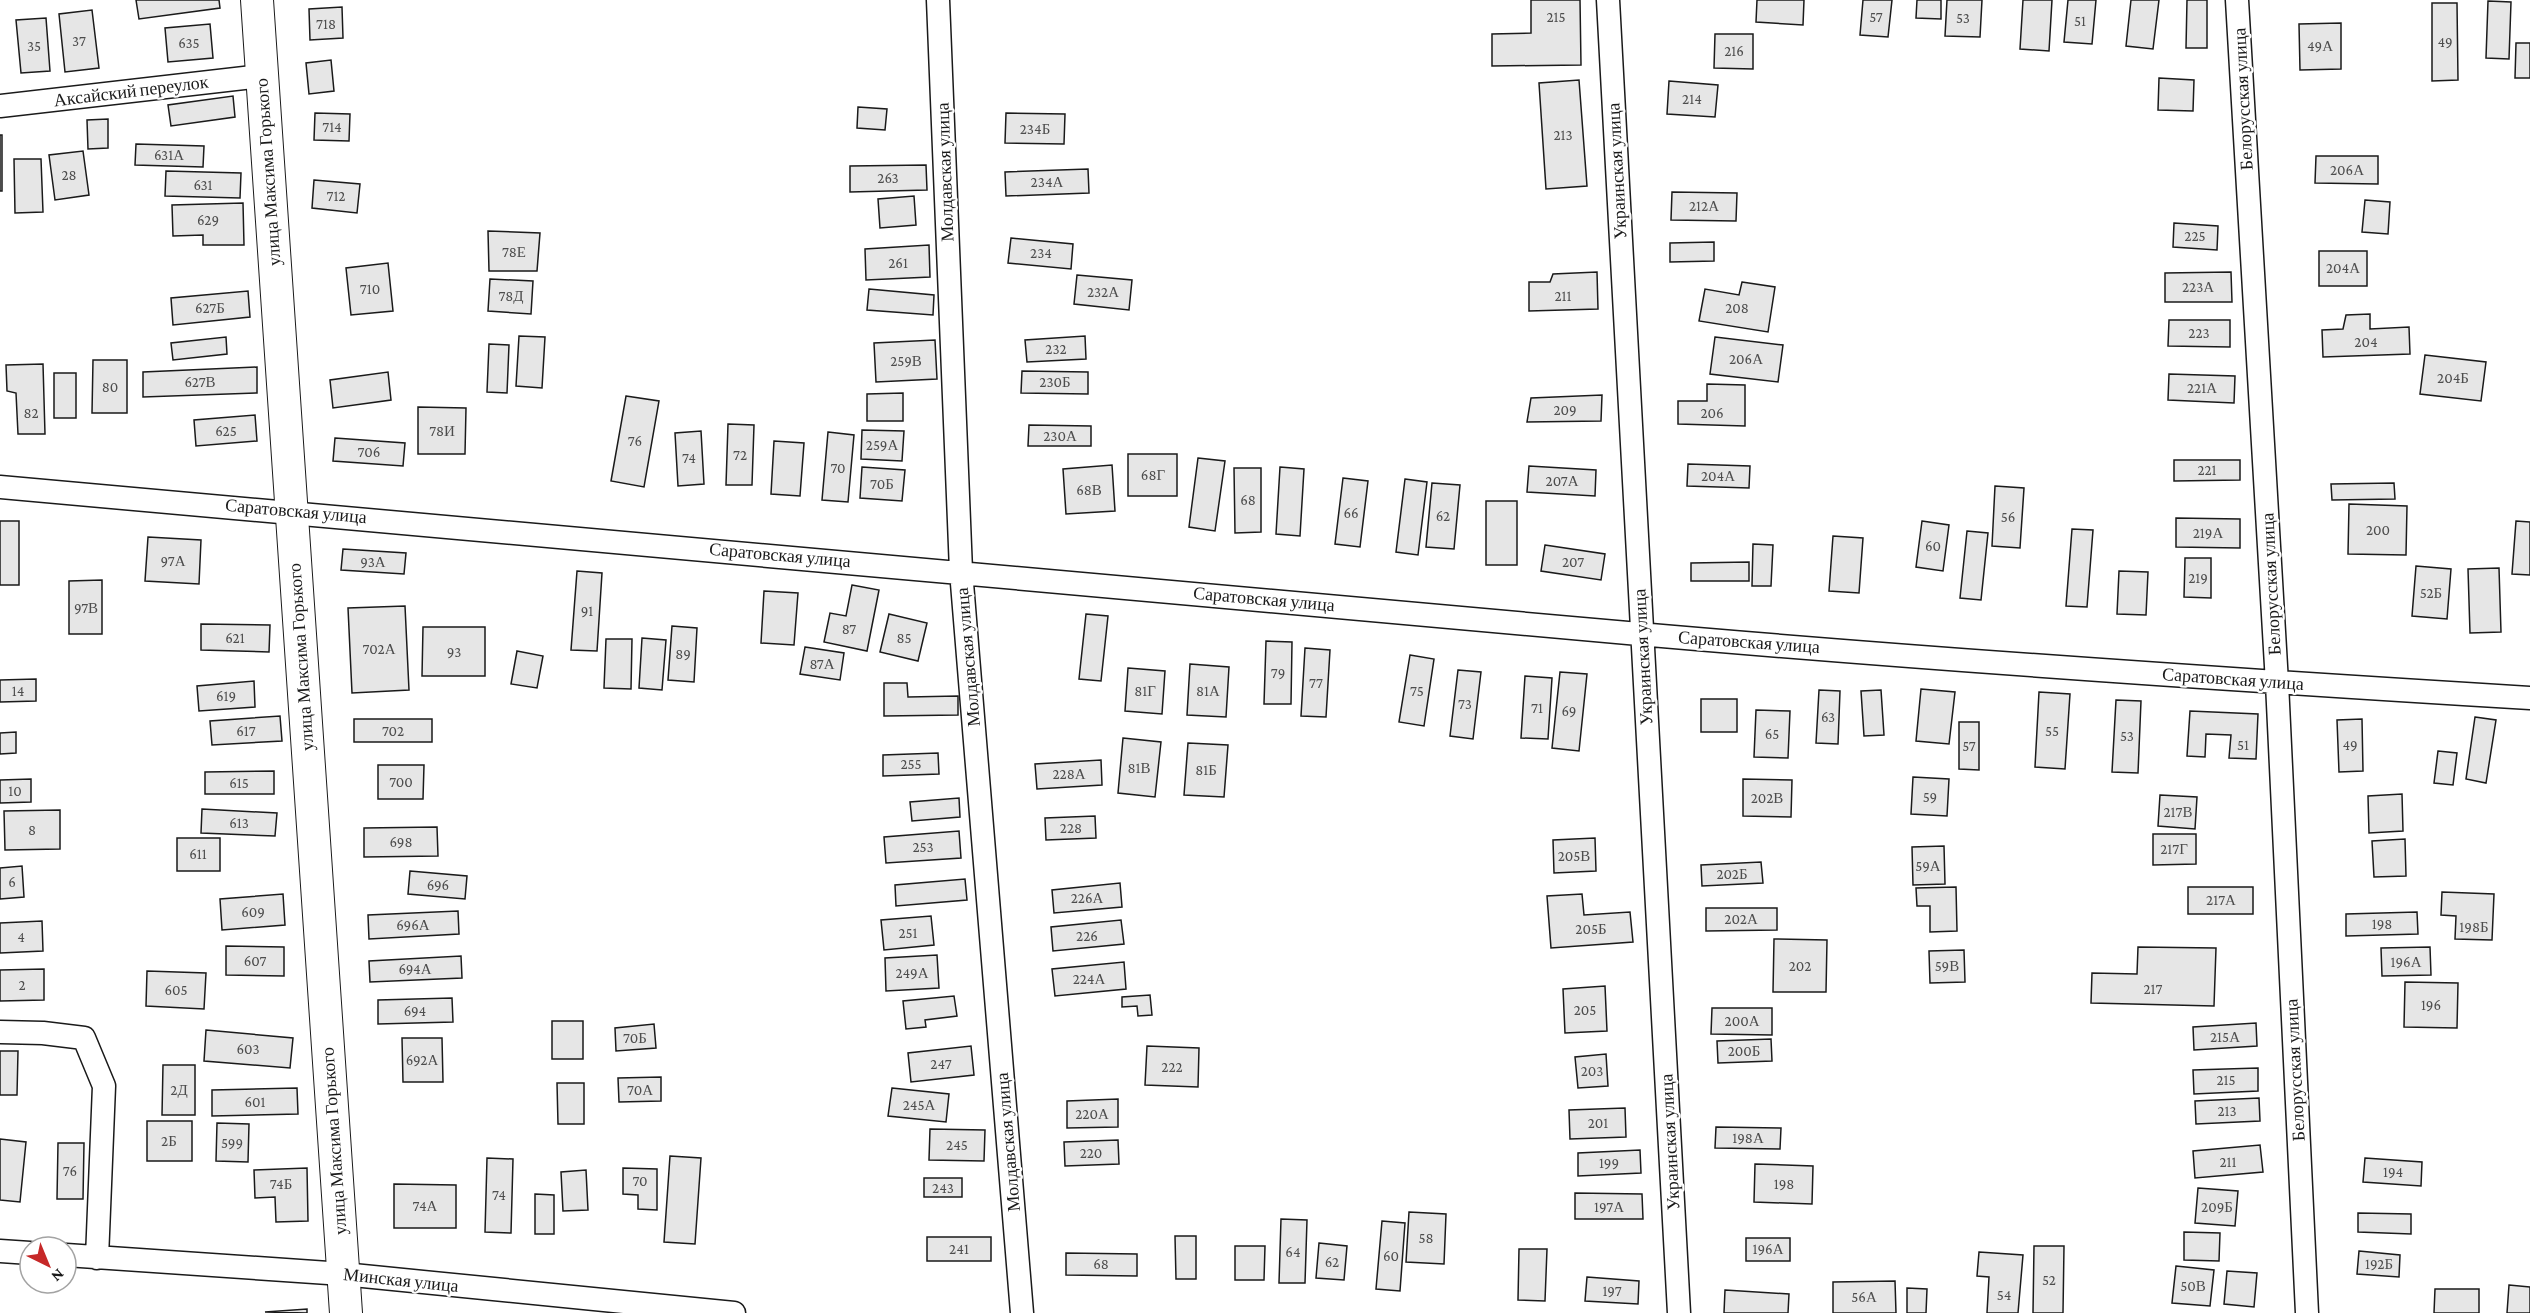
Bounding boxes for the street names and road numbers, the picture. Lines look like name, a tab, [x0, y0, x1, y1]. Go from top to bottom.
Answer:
street label: Белорусская улица	[2229, 27, 2257, 171]
street label: Аксайский переулок	[53, 72, 210, 110]
street label: улица Максима Горького	[251, 77, 285, 267]
street label: Молдавская улица	[933, 102, 957, 242]
street label: Украинская улица	[1603, 102, 1631, 240]
street label: Саратовская улица	[224, 495, 368, 527]
street label: Белорусская улица	[2257, 512, 2285, 656]
street label: Саратовская улица	[708, 539, 852, 571]
street label: улица Максима Горького	[284, 562, 318, 752]
street label: Саратовская улица	[1192, 583, 1336, 615]
street label: Молдавская улица	[952, 587, 984, 727]
street label: Украинская улица	[1629, 588, 1657, 726]
street label: Саратовская улица	[1677, 627, 1821, 657]
street label: Саратовская улица	[2161, 664, 2305, 694]
street label: Белорусская улица	[2281, 998, 2309, 1142]
street label: улица Максима Горького	[317, 1046, 351, 1236]
street label: Молдавская улица	[992, 1072, 1024, 1212]
street label: Украинская улица	[1656, 1073, 1684, 1211]
street label: Минская улица	[342, 1264, 460, 1296]

